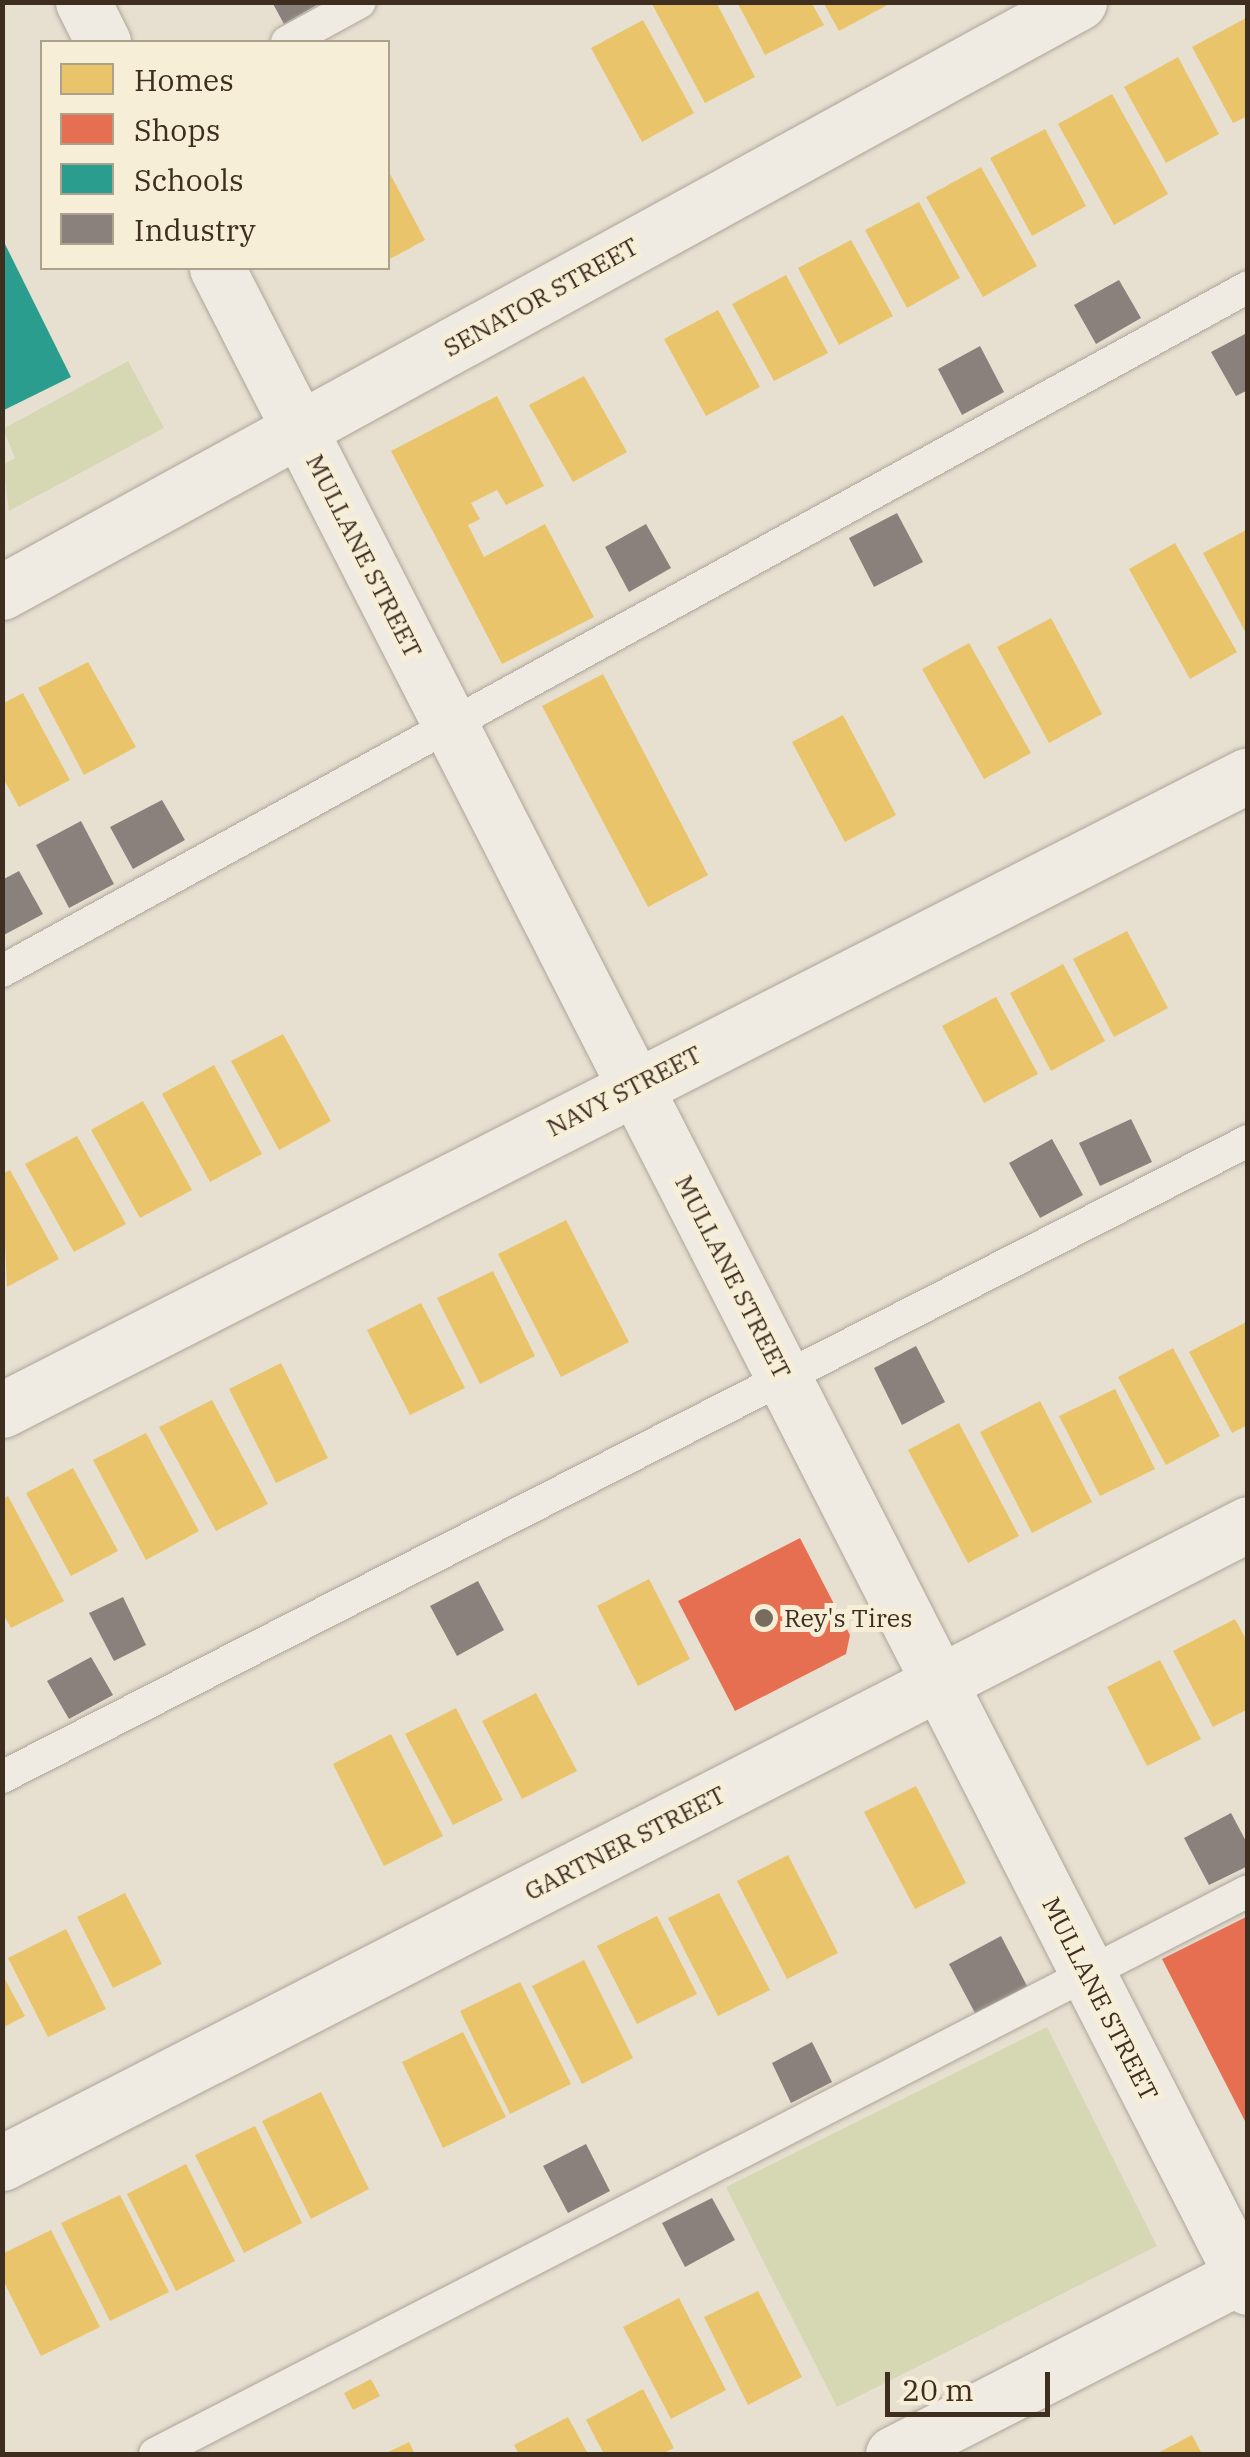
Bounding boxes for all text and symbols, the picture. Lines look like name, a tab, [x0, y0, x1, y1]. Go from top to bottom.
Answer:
legend	[40, 40, 390, 270]
text: Homes	[134, 60, 234, 99]
text: Shops	[134, 110, 220, 149]
text: Schools	[134, 160, 244, 199]
text: Industry	[134, 210, 256, 249]
street label: SENATOR STREET	[438, 231, 644, 363]
street label: MULLANE STREET	[300, 449, 428, 663]
street label: NAVY STREET	[542, 1039, 706, 1143]
street label: MULLANE STREET	[669, 1170, 797, 1384]
place label: Rey's Tires	[784, 1603, 912, 1633]
marker: Rey's Tires	[753, 1607, 775, 1629]
street label: GARTNER STREET	[520, 1779, 730, 1907]
street label: MULLANE STREET	[1036, 1892, 1164, 2106]
scale bar	[890, 2352, 1055, 2414]
text: 20 m	[902, 2370, 974, 2409]

